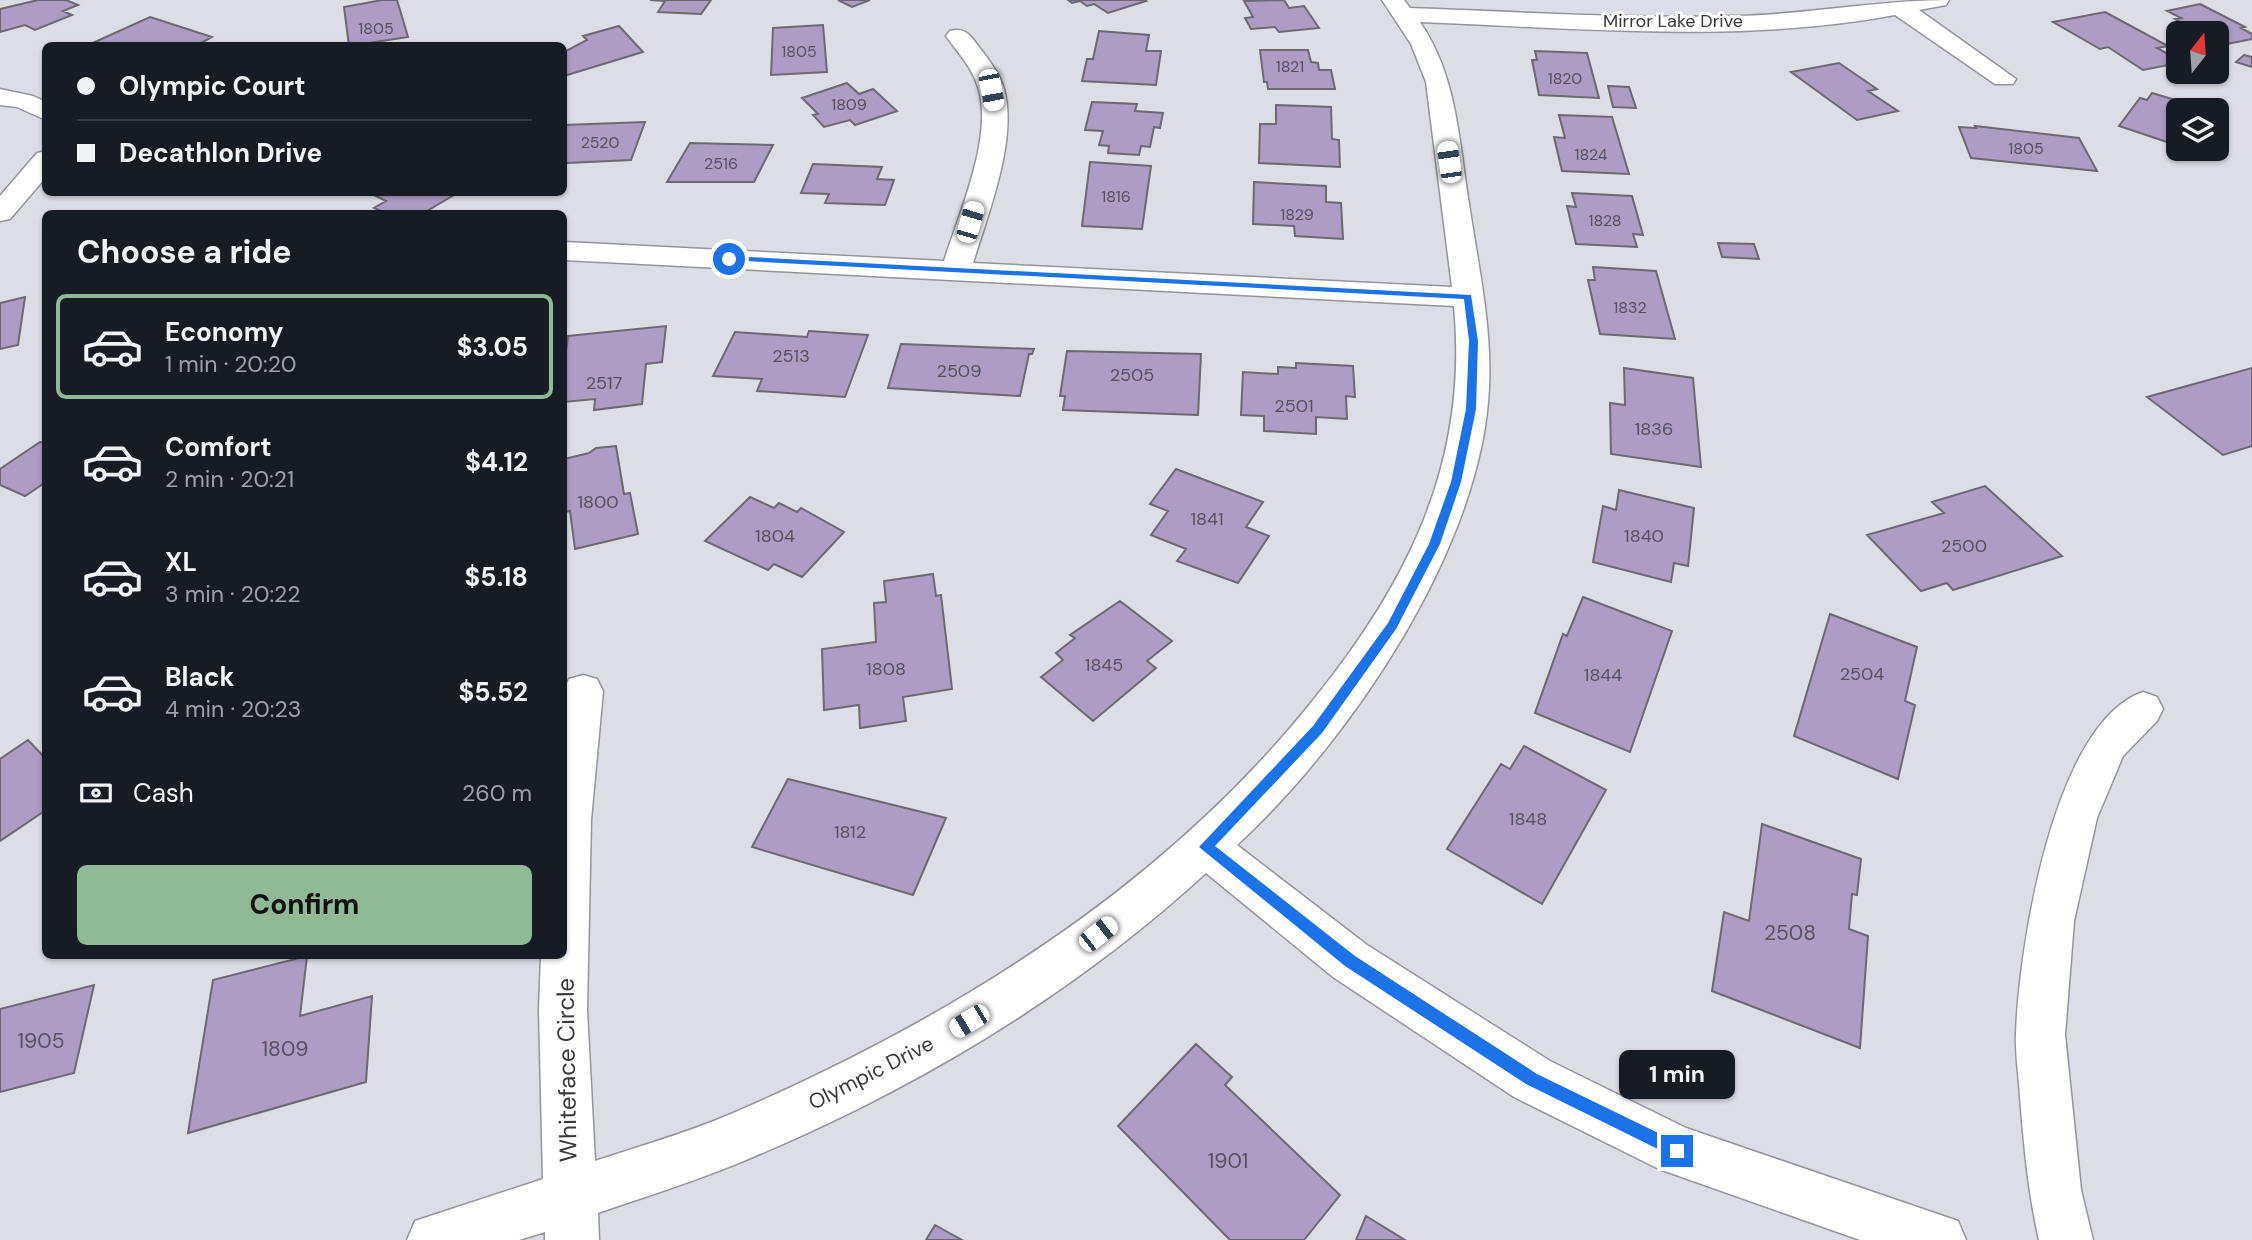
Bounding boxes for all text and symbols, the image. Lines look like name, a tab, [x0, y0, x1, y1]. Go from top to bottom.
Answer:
street label: Mirror Lake Drive	[1603, 9, 1743, 33]
house number: 1805	[358, 18, 394, 39]
north arrow	[2166, 21, 2230, 84]
map controls	[2166, 21, 2229, 161]
house number: 1805	[781, 41, 817, 62]
house number: 1821	[1276, 56, 1304, 77]
car	[977, 67, 1006, 113]
house number: 1820	[1548, 68, 1582, 89]
text: Olympic Court	[119, 69, 306, 103]
house number: 1809	[831, 94, 867, 115]
button: layers	[2166, 98, 2229, 161]
house number: 2520	[581, 132, 619, 153]
text: Decathlon Drive	[119, 136, 322, 170]
house number: 1805	[2008, 138, 2044, 159]
car	[1436, 140, 1463, 184]
house number: 1824	[1574, 144, 1608, 165]
house number: 2516	[704, 153, 738, 174]
house number: 1816	[1101, 186, 1131, 207]
car	[955, 199, 986, 245]
house number: 1829	[1280, 204, 1314, 225]
house number: 1828	[1588, 210, 1622, 231]
text: Choose a ride	[77, 231, 292, 273]
route start	[713, 243, 745, 275]
house number: 1832	[1613, 297, 1647, 318]
icon: car	[81, 315, 144, 378]
text: Economy	[165, 315, 283, 349]
text: $3.05	[457, 330, 528, 364]
house number: 2513	[772, 344, 810, 368]
text: 1 min · 20:20	[165, 349, 296, 379]
house number: 2509	[937, 359, 981, 383]
house number: 2505	[1110, 363, 1154, 387]
house number: 2517	[586, 371, 622, 395]
house number: 2501	[1274, 394, 1314, 418]
house number: 1836	[1635, 417, 1673, 441]
icon: car	[81, 430, 144, 493]
text: Comfort	[165, 430, 271, 464]
text: $4.12	[465, 445, 528, 479]
text: 2 min · 20:21	[165, 464, 294, 494]
house number: 1800	[577, 490, 619, 514]
house number: 1841	[1190, 507, 1224, 531]
house number: 1804	[755, 524, 795, 548]
house number: 1840	[1624, 524, 1664, 548]
house number: 2500	[1941, 534, 1987, 558]
icon: car	[81, 545, 144, 608]
text: XL	[165, 545, 197, 579]
text: $5.18	[465, 560, 528, 594]
text: 3 min · 20:22	[165, 579, 301, 609]
house number: 1845	[1085, 653, 1123, 677]
house number: 1808	[866, 657, 906, 681]
icon: car	[81, 660, 144, 723]
text: Black	[165, 660, 235, 694]
house number: 2504	[1840, 662, 1884, 686]
house number: 1844	[1584, 663, 1622, 687]
text: $5.52	[459, 675, 528, 709]
text: 4 min · 20:23	[165, 694, 301, 724]
icon: cash	[77, 774, 115, 812]
text: Cash	[133, 776, 194, 810]
text: 260 m	[462, 778, 532, 808]
house number: 1848	[1509, 807, 1547, 831]
house number: 1812	[834, 820, 866, 844]
button: Confirm	[77, 865, 532, 945]
car	[1075, 913, 1122, 955]
house number: 2508	[1764, 919, 1816, 947]
street label: Whiteface Circle	[549, 978, 584, 1162]
car	[946, 1001, 993, 1041]
house number: 1905	[18, 1027, 64, 1055]
street label: Olympic Drive	[804, 1029, 938, 1117]
house number: 1809	[262, 1035, 308, 1063]
callout: 1 min	[1619, 1050, 1735, 1098]
text: 1 min	[1649, 1059, 1705, 1089]
route end	[1661, 1135, 1693, 1167]
house number: 1901	[1208, 1147, 1248, 1175]

